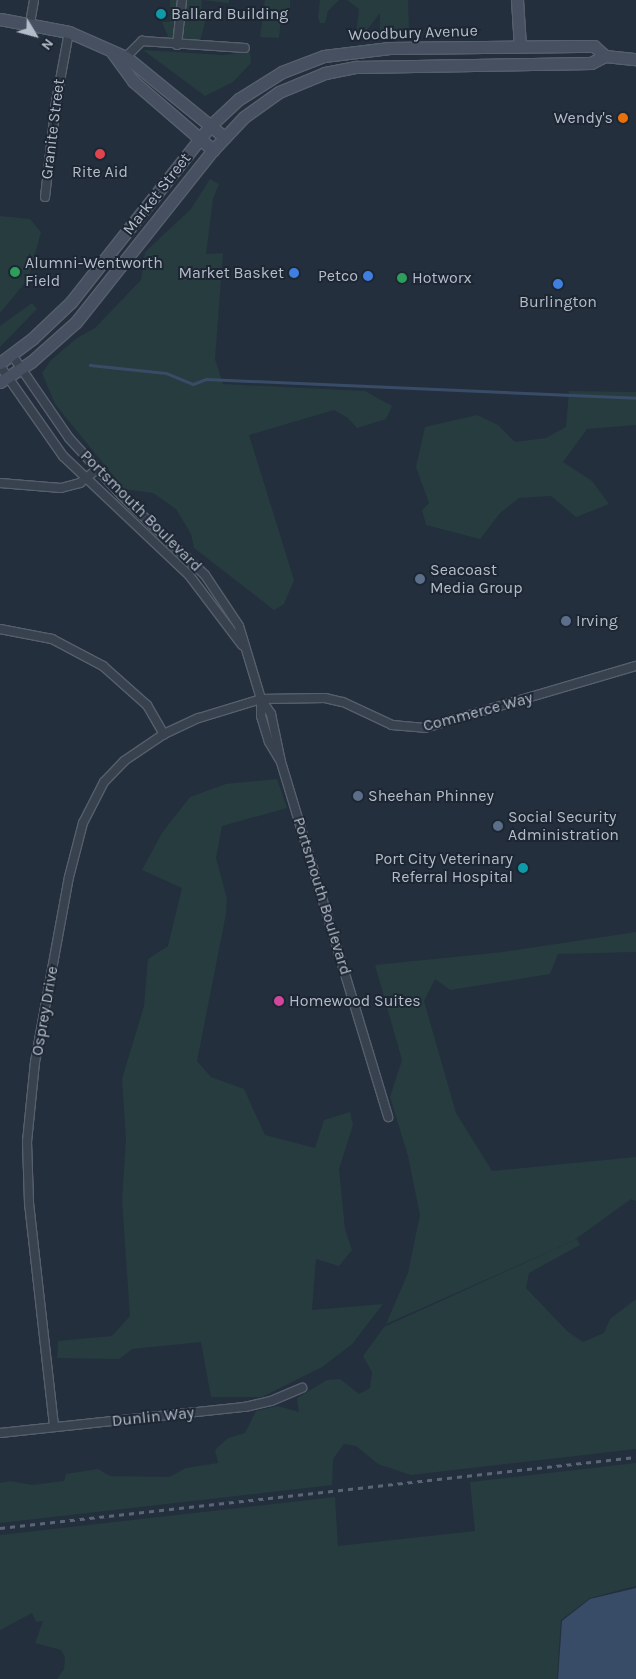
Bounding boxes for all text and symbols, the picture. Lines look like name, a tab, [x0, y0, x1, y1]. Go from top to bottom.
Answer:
place label: Ballard Building	[171, 4, 288, 24]
marker: Ballard Building	[155, 8, 167, 20]
north arrow	[10, 10, 60, 60]
street label: Woodbury Avenue	[348, 21, 478, 45]
text: N	[38, 35, 57, 53]
street label: Granite Street	[37, 78, 69, 180]
place label: Wendy's	[554, 108, 613, 128]
marker: Wendy's	[617, 112, 629, 124]
marker: Rite Aid	[94, 148, 106, 160]
street label: Market Street	[119, 149, 195, 239]
place label: Rite Aid	[72, 162, 128, 182]
place label: Alumni-Wentworth Field	[25, 253, 163, 291]
place label: Market Basket	[178, 263, 284, 283]
marker: Alumni-Wentworth Field	[9, 266, 21, 278]
place label: Petco	[318, 266, 358, 286]
marker: Market Basket	[288, 267, 300, 279]
place label: Hotworx	[412, 268, 472, 288]
marker: Petco	[362, 270, 374, 282]
marker: Hotworx	[396, 272, 408, 284]
marker: Burlington	[552, 278, 564, 290]
place label: Burlington	[519, 292, 597, 312]
street label: Portsmouth Boulevard	[76, 446, 206, 576]
place label: Seacoast Media Group	[430, 560, 522, 598]
marker: Seacoast Media Group	[414, 573, 426, 585]
place label: Irving	[576, 611, 618, 631]
marker: Irving	[560, 615, 572, 627]
street label: Commerce Way	[421, 688, 535, 736]
place label: Sheehan Phinney	[368, 786, 494, 806]
marker: Sheehan Phinney	[352, 790, 364, 802]
place label: Social Security Administration	[508, 807, 619, 845]
street label: Portsmouth Boulevard	[289, 815, 355, 977]
marker: Social Security Administration	[492, 820, 504, 832]
place label: Port City Veterinary Referral Hospital	[375, 849, 513, 887]
marker: Port City Veterinary Referral Hospital	[517, 862, 529, 874]
street label: Osprey Drive	[28, 965, 62, 1057]
place label: Homewood Suites	[289, 991, 421, 1011]
marker: Homewood Suites	[273, 995, 285, 1007]
street label: Dunlin Way	[111, 1403, 195, 1431]

